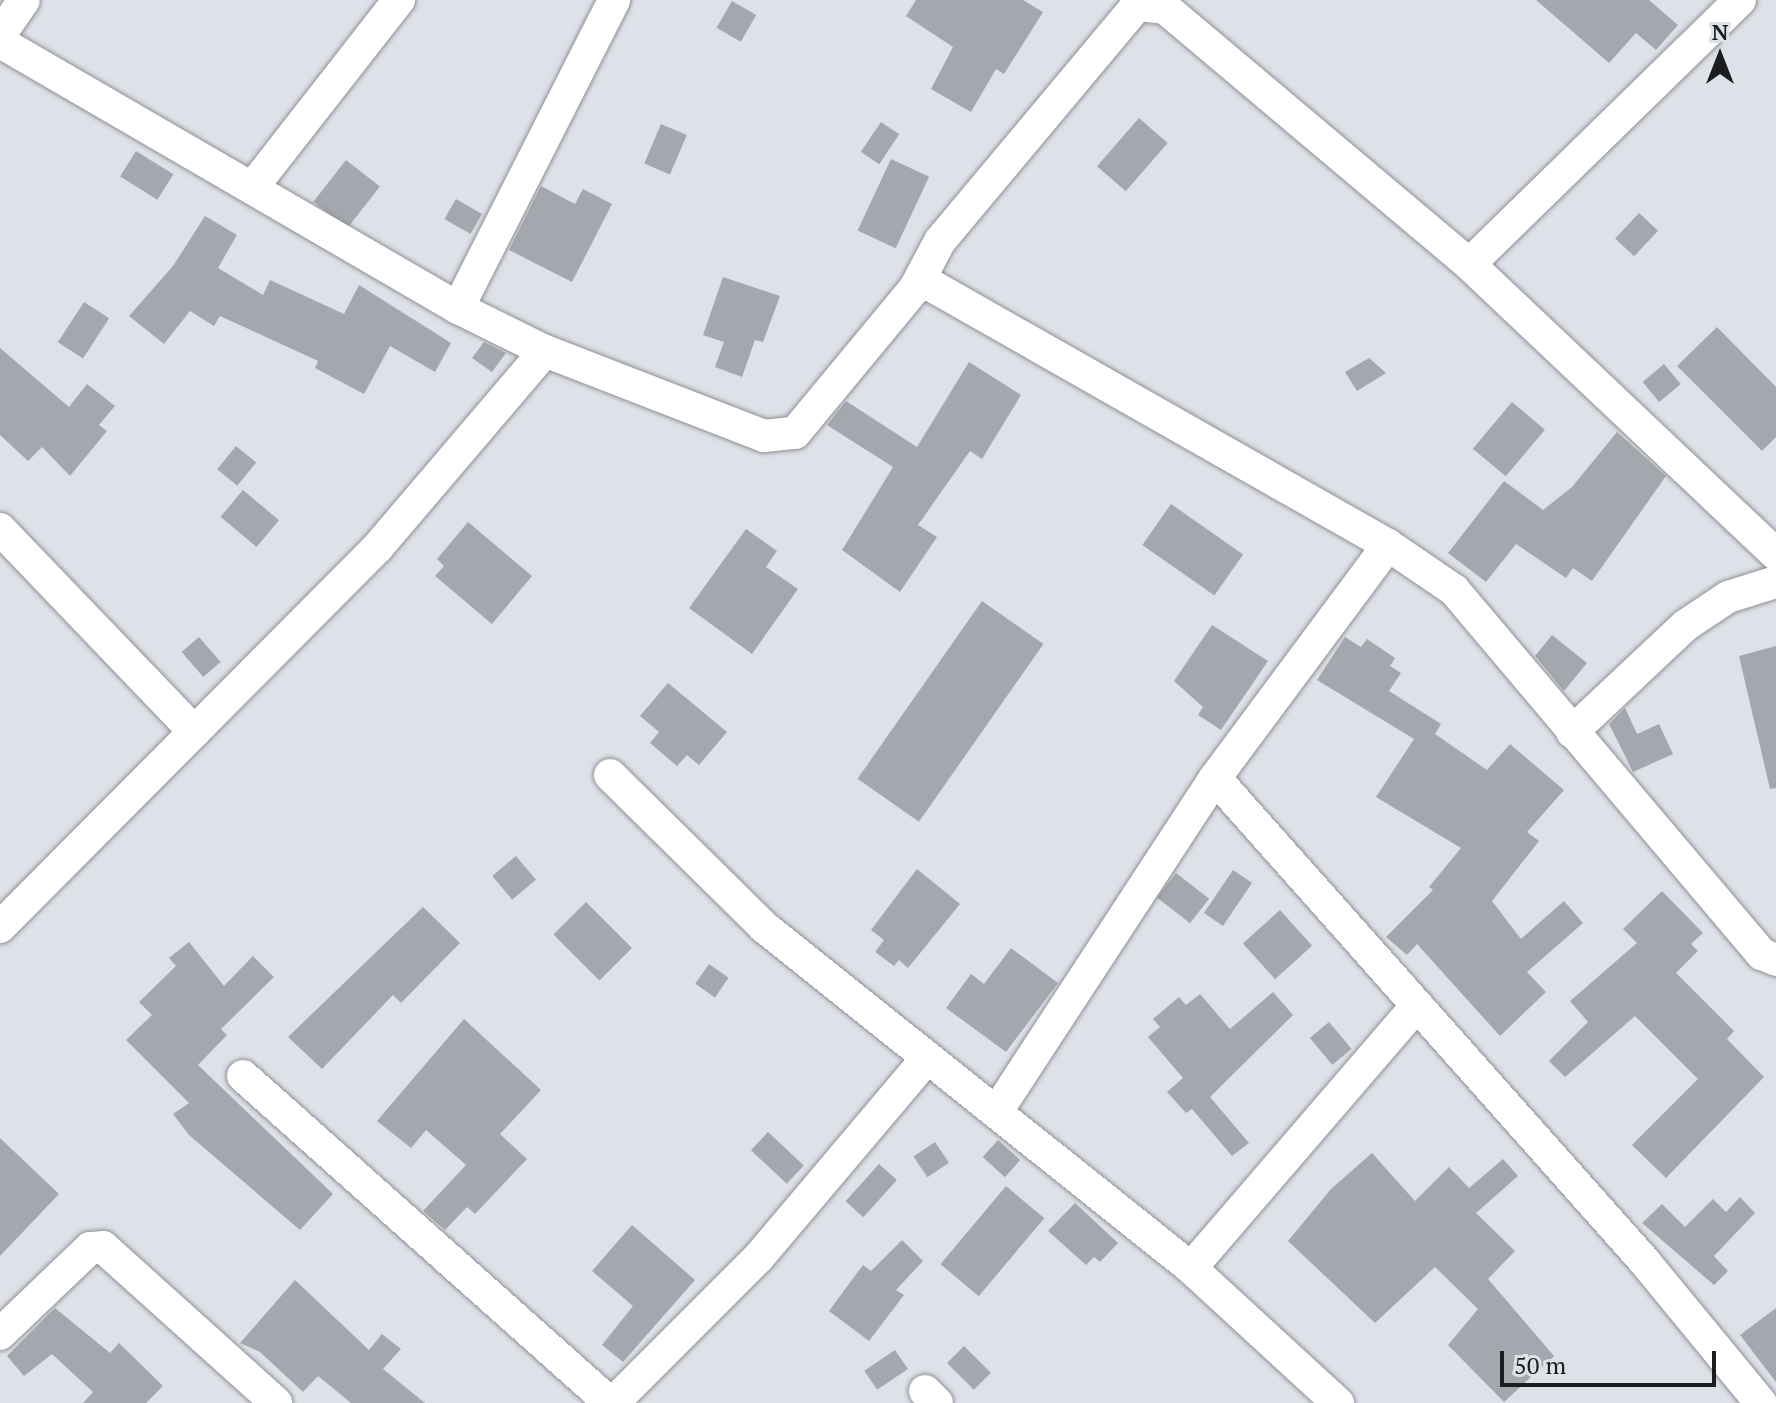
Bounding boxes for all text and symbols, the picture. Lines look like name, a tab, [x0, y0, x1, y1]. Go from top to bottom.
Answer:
north arrow	[1680, 16, 1760, 96]
text: N	[1712, 17, 1728, 46]
scale bar	[1504, 1335, 1720, 1385]
text: 50 m	[1514, 1349, 1566, 1381]

